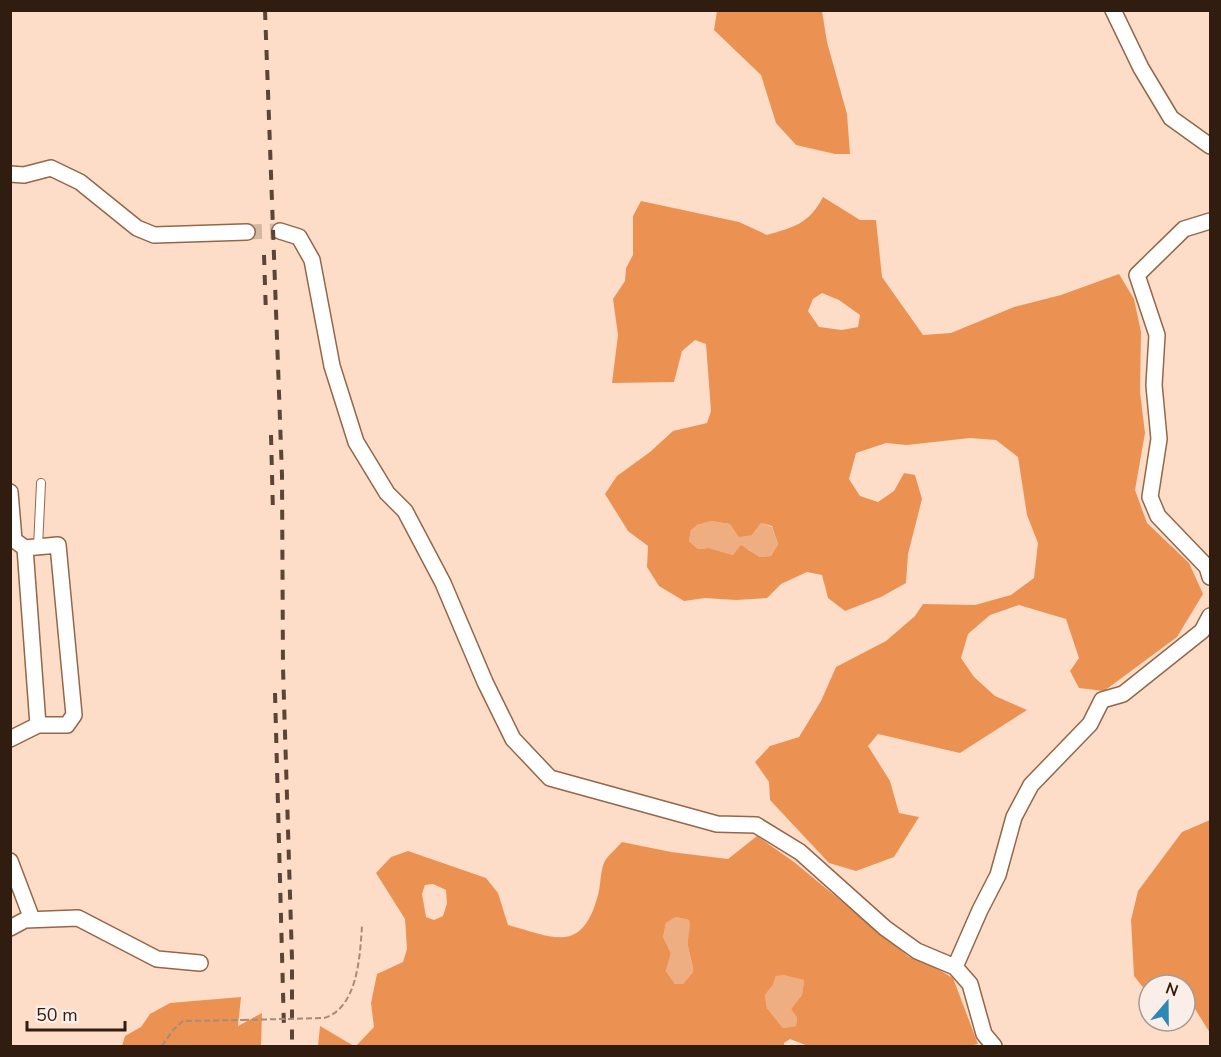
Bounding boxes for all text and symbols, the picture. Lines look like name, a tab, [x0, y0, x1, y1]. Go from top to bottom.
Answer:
north arrow	[1137, 973, 1197, 1033]
text: N	[1162, 977, 1181, 1002]
scale bar	[27, 994, 124, 1032]
text: 50 m	[36, 1003, 78, 1027]

